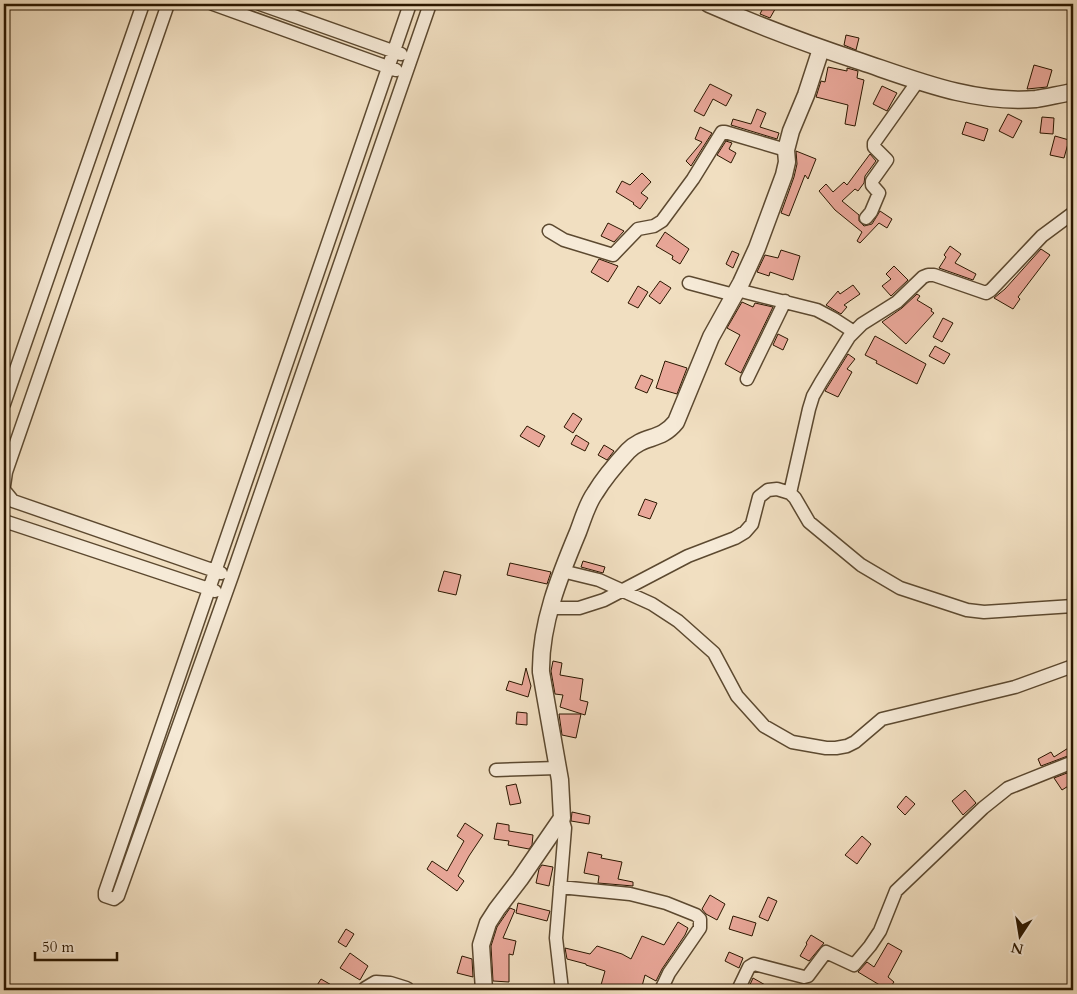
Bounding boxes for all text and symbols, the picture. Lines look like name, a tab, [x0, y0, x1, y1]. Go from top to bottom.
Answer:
north arrow	[994, 912, 1044, 962]
scale bar	[35, 929, 118, 961]
text: 50 m	[42, 937, 74, 957]
text: N	[1009, 938, 1025, 959]

